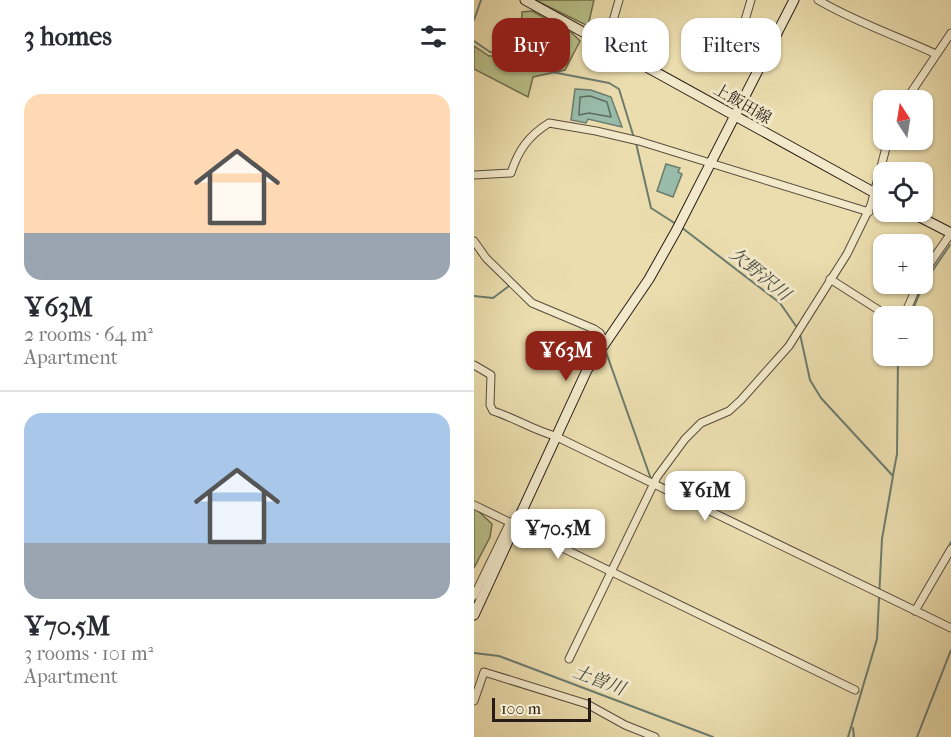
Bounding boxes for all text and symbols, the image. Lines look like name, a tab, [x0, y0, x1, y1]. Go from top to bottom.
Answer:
chip: Buy	[492, 18, 570, 72]
chip: Rent	[582, 18, 669, 72]
chip: Filters	[681, 18, 781, 72]
icon: filters	[417, 20, 450, 53]
text: 3 homes	[24, 21, 112, 52]
street label: 上飯田線	[710, 79, 775, 128]
north arrow	[873, 90, 933, 150]
map controls	[873, 90, 933, 366]
icon: home	[183, 133, 291, 241]
button: locate	[873, 162, 933, 222]
button: +	[873, 234, 933, 294]
water label: 欠野沢川	[725, 244, 796, 306]
text: ¥63M	[24, 292, 93, 323]
button: −	[873, 306, 933, 366]
text: 2 rooms · 64 m²	[24, 323, 153, 346]
pin: ¥63M	[530, 331, 602, 382]
text: ¥63M	[540, 339, 592, 362]
text: Apartment	[24, 346, 118, 369]
icon: home	[183, 452, 291, 560]
pin: ¥61M	[669, 471, 741, 522]
text: ¥61M	[679, 479, 731, 502]
pin: ¥70.5M	[509, 509, 607, 560]
text: ¥70.5M	[525, 517, 591, 540]
text: ¥70.5M	[24, 611, 110, 642]
text: 3 rooms · 101 m²	[24, 642, 153, 665]
water label: 土曽川	[570, 661, 630, 701]
text: Apartment	[24, 665, 118, 688]
scale bar	[492, 695, 591, 722]
text: 100 m	[501, 699, 541, 718]

